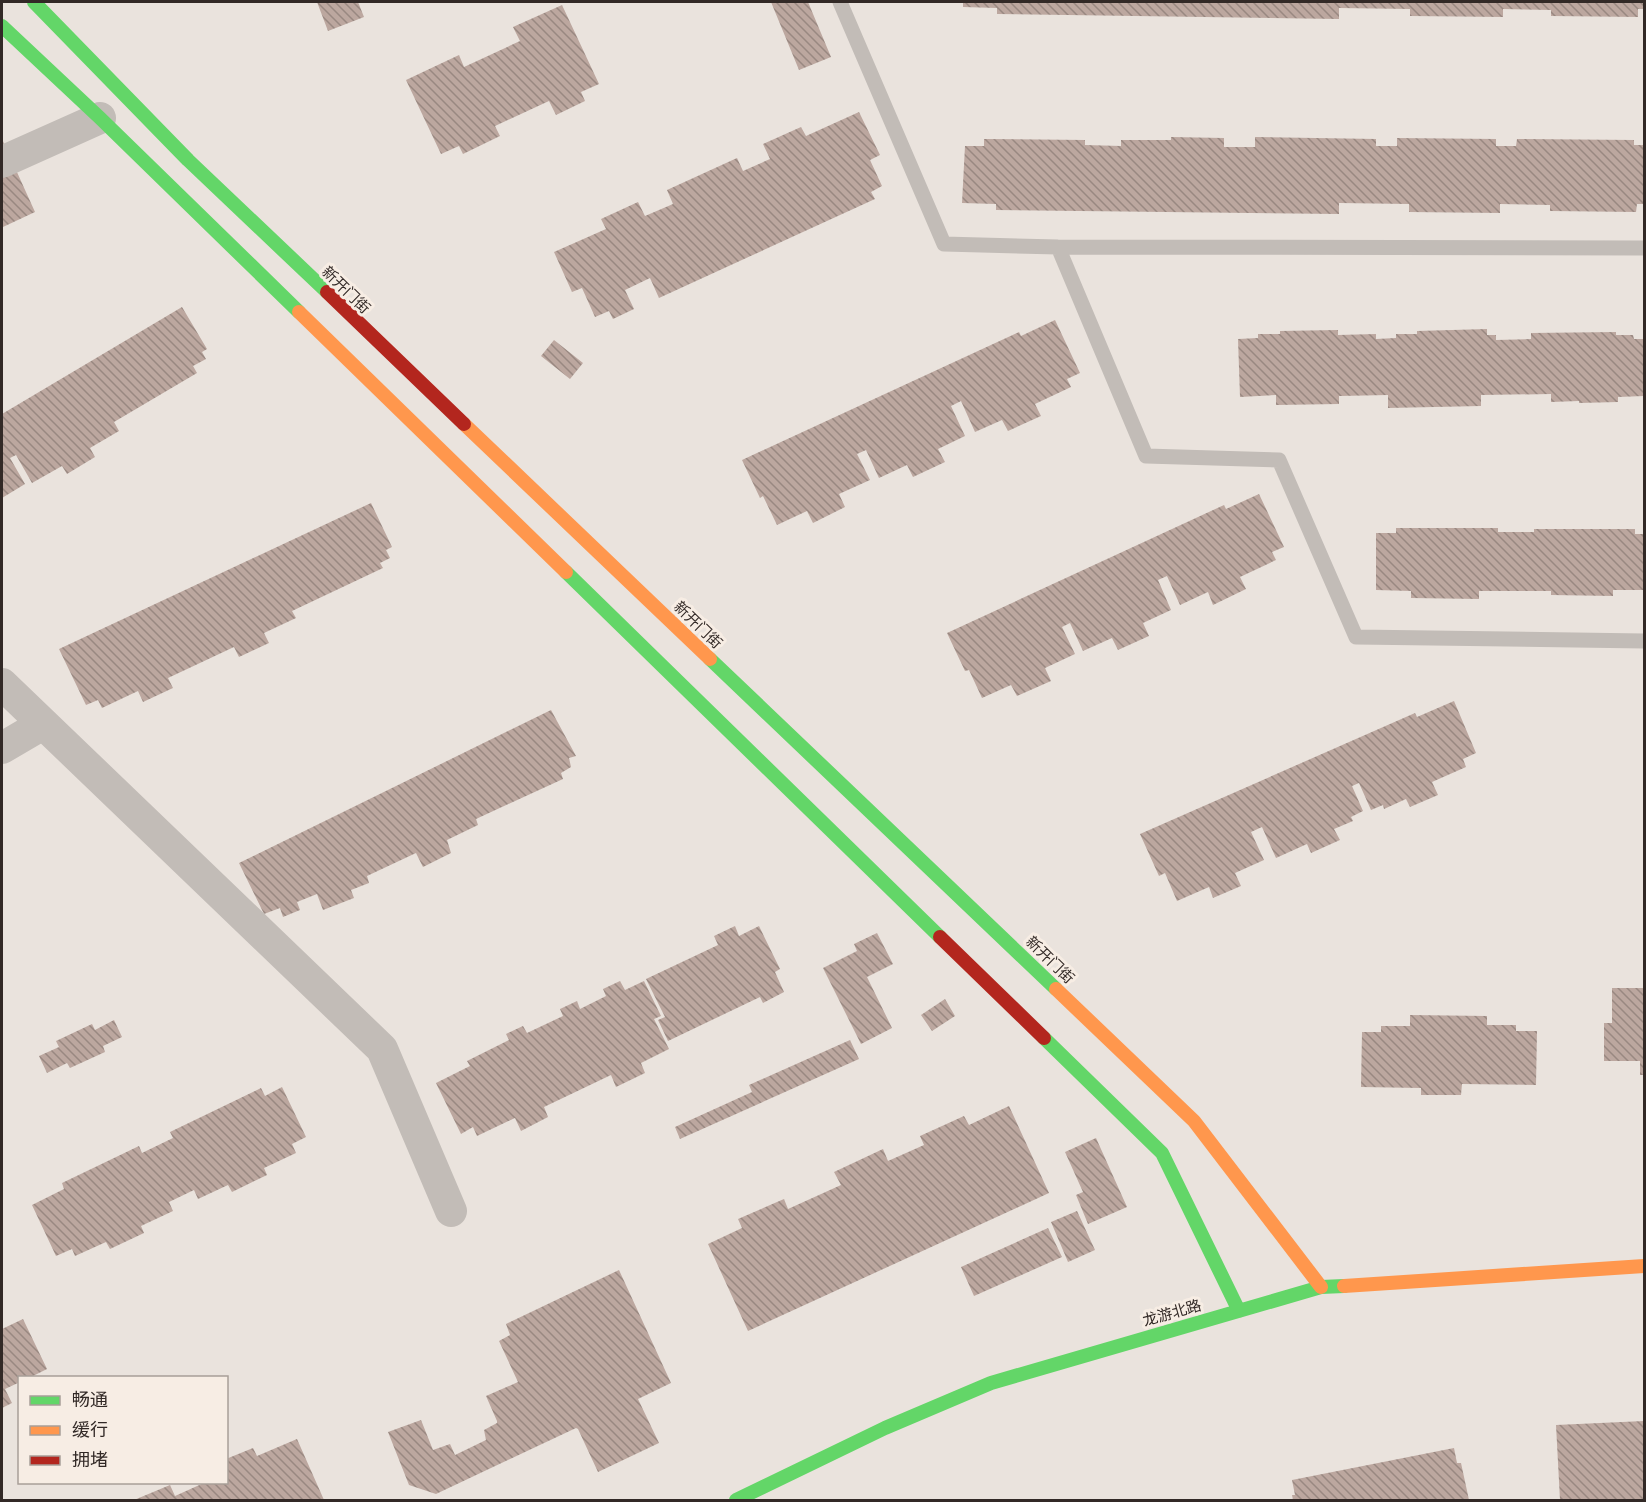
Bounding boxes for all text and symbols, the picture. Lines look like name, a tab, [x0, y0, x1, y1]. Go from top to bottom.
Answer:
street label: 新开门街	[319, 263, 374, 317]
street label: 新开门街	[671, 598, 726, 652]
street label: 新开门街	[1023, 933, 1078, 987]
street label: 龙游北路	[1141, 1296, 1203, 1329]
legend	[18, 1376, 228, 1484]
text: 畅通	[72, 1390, 108, 1410]
text: 缓行	[72, 1420, 108, 1440]
text: 拥堵	[72, 1450, 108, 1470]

